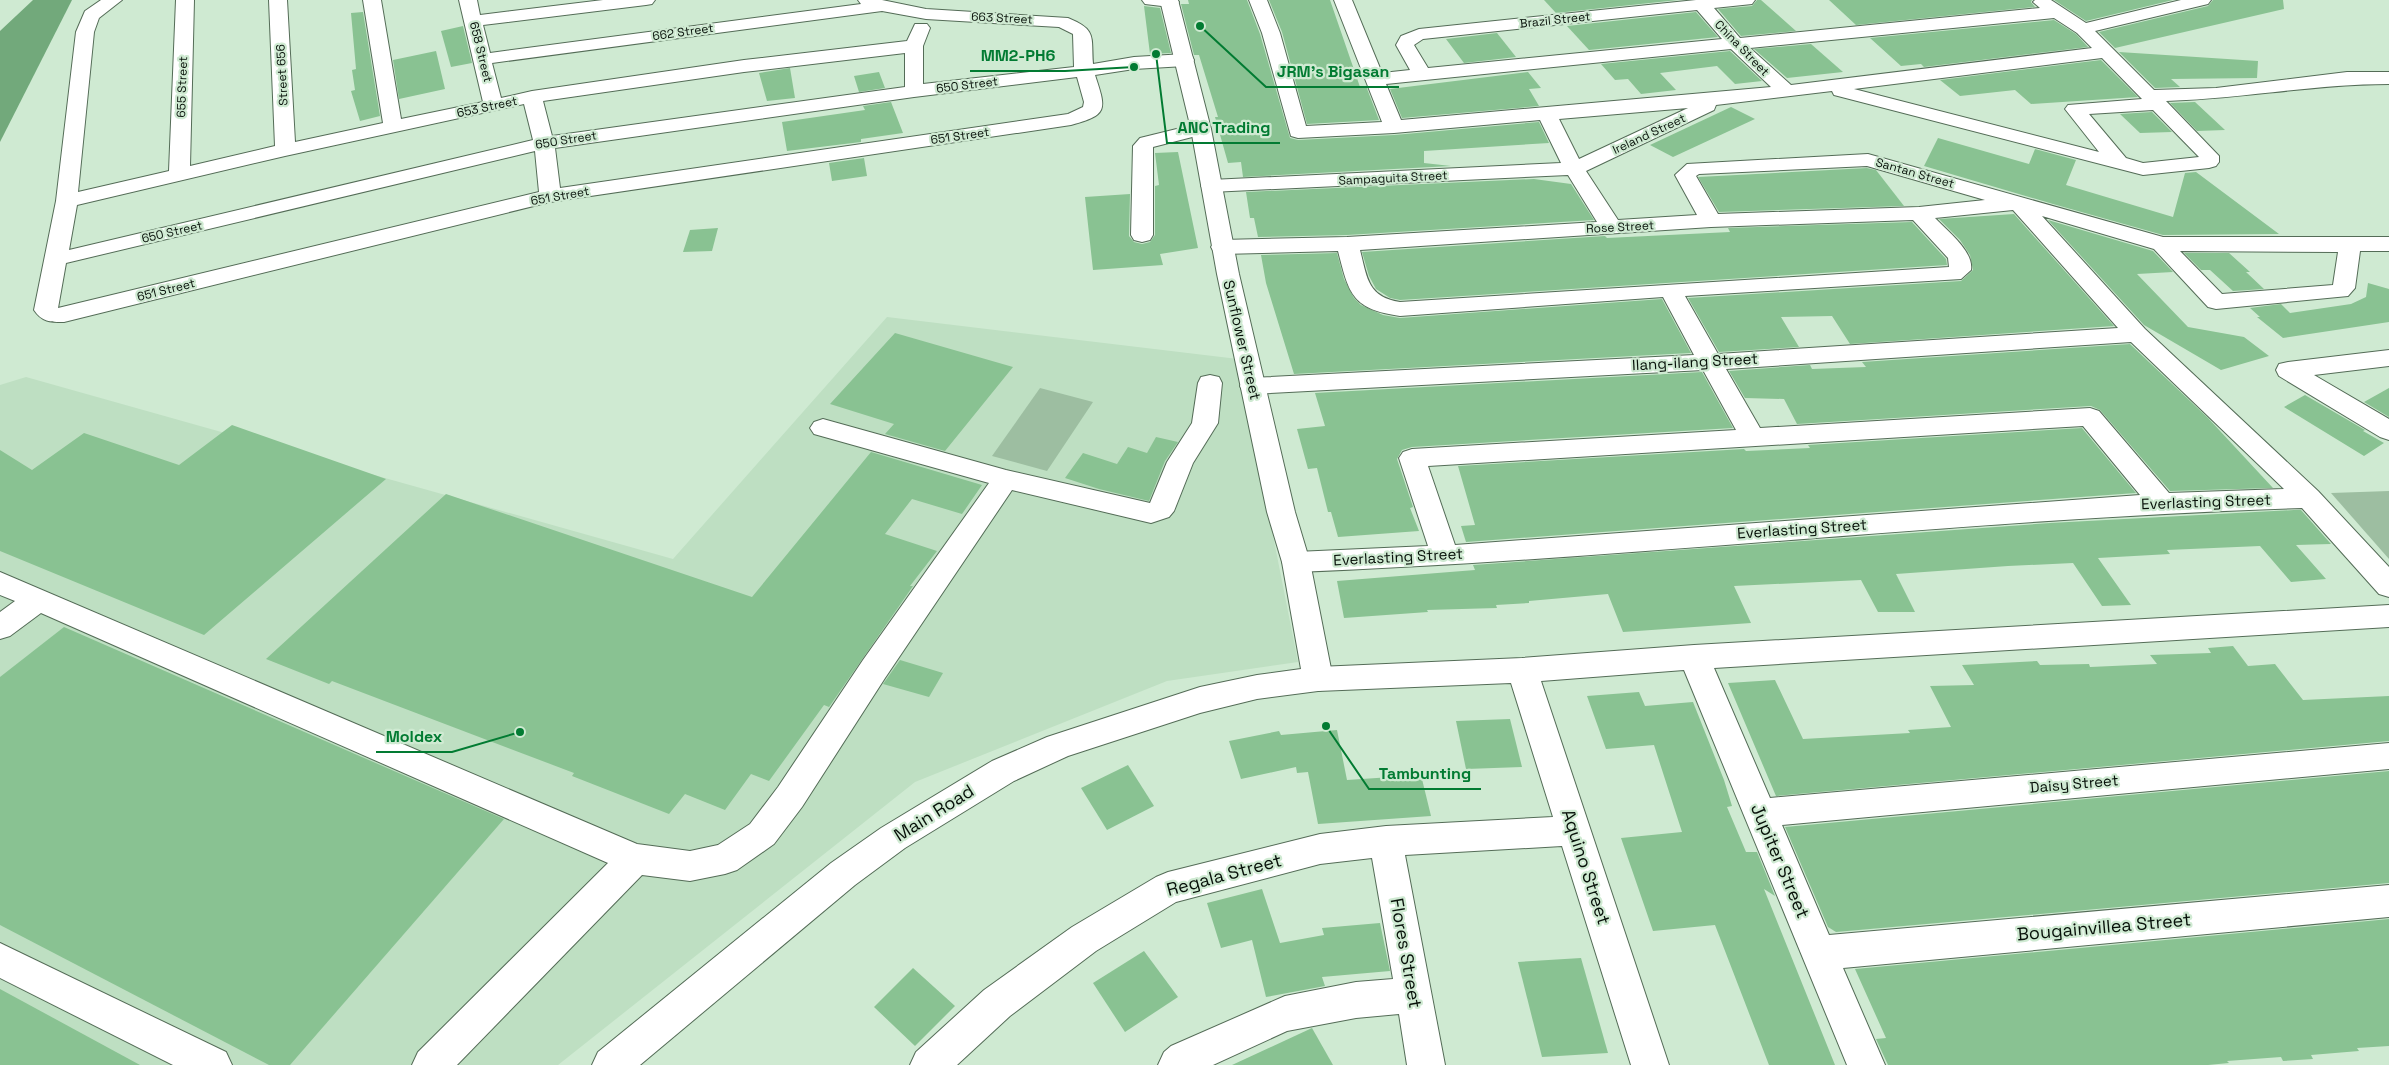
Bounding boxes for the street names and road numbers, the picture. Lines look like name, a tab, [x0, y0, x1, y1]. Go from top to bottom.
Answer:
street label: 663 Street	[971, 8, 1033, 28]
street label: Brazil Street	[1519, 8, 1591, 32]
street label: China Street	[1711, 17, 1773, 79]
street label: 658 Street	[466, 20, 496, 84]
street label: 662 Street	[651, 20, 715, 44]
street label: Street 656	[272, 44, 292, 106]
street label: 655 Street	[173, 56, 191, 118]
street label: 650 Street	[935, 73, 999, 97]
street label: 653 Street	[455, 93, 519, 121]
street label: Ireland Street	[1610, 110, 1688, 158]
street label: 651 Street	[930, 124, 990, 148]
street label: 650 Street	[534, 127, 598, 153]
street label: Santan Street	[1874, 154, 1956, 192]
street label: Sampaguita Street	[1338, 167, 1448, 189]
street label: 651 Street	[529, 183, 591, 209]
street label: 650 Street	[140, 217, 204, 247]
street label: Rose Street	[1586, 217, 1654, 237]
street label: 651 Street	[135, 275, 197, 305]
street label: Sunflower Street	[1219, 278, 1266, 402]
street label: Ilang-ilang Street	[1632, 349, 1759, 374]
street label: Everlasting Street	[2141, 490, 2271, 513]
street label: Everlasting Street	[1737, 514, 1867, 543]
street label: Everlasting Street	[1333, 544, 1463, 569]
street label: Daisy Street	[2029, 770, 2119, 797]
street label: Main Road	[889, 779, 978, 846]
street label: Jupiter Street	[1746, 800, 1815, 922]
street label: Aquino Street	[1557, 806, 1616, 928]
street label: Regala Street	[1164, 848, 1284, 901]
street label: Flores Street	[1385, 896, 1427, 1010]
street label: Bougainvillea Street	[2016, 907, 2192, 946]

